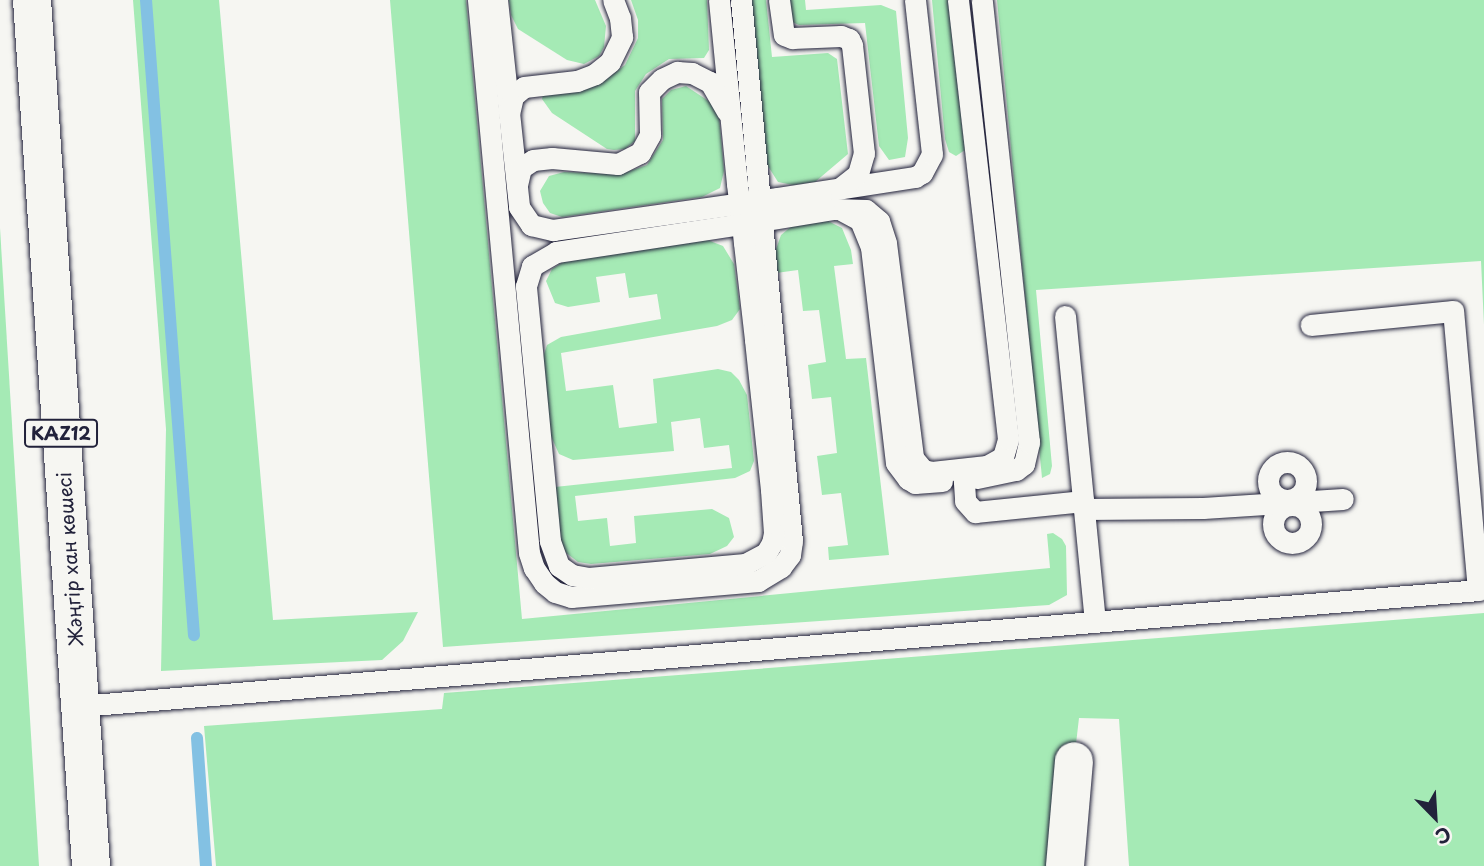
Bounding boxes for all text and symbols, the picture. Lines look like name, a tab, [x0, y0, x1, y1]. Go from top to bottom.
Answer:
road number: KAZ12	[22, 418, 100, 447]
street label: Жәңгір хан көшесі	[53, 471, 87, 647]
north arrow	[1400, 782, 1470, 852]
text: С	[1431, 820, 1456, 852]

